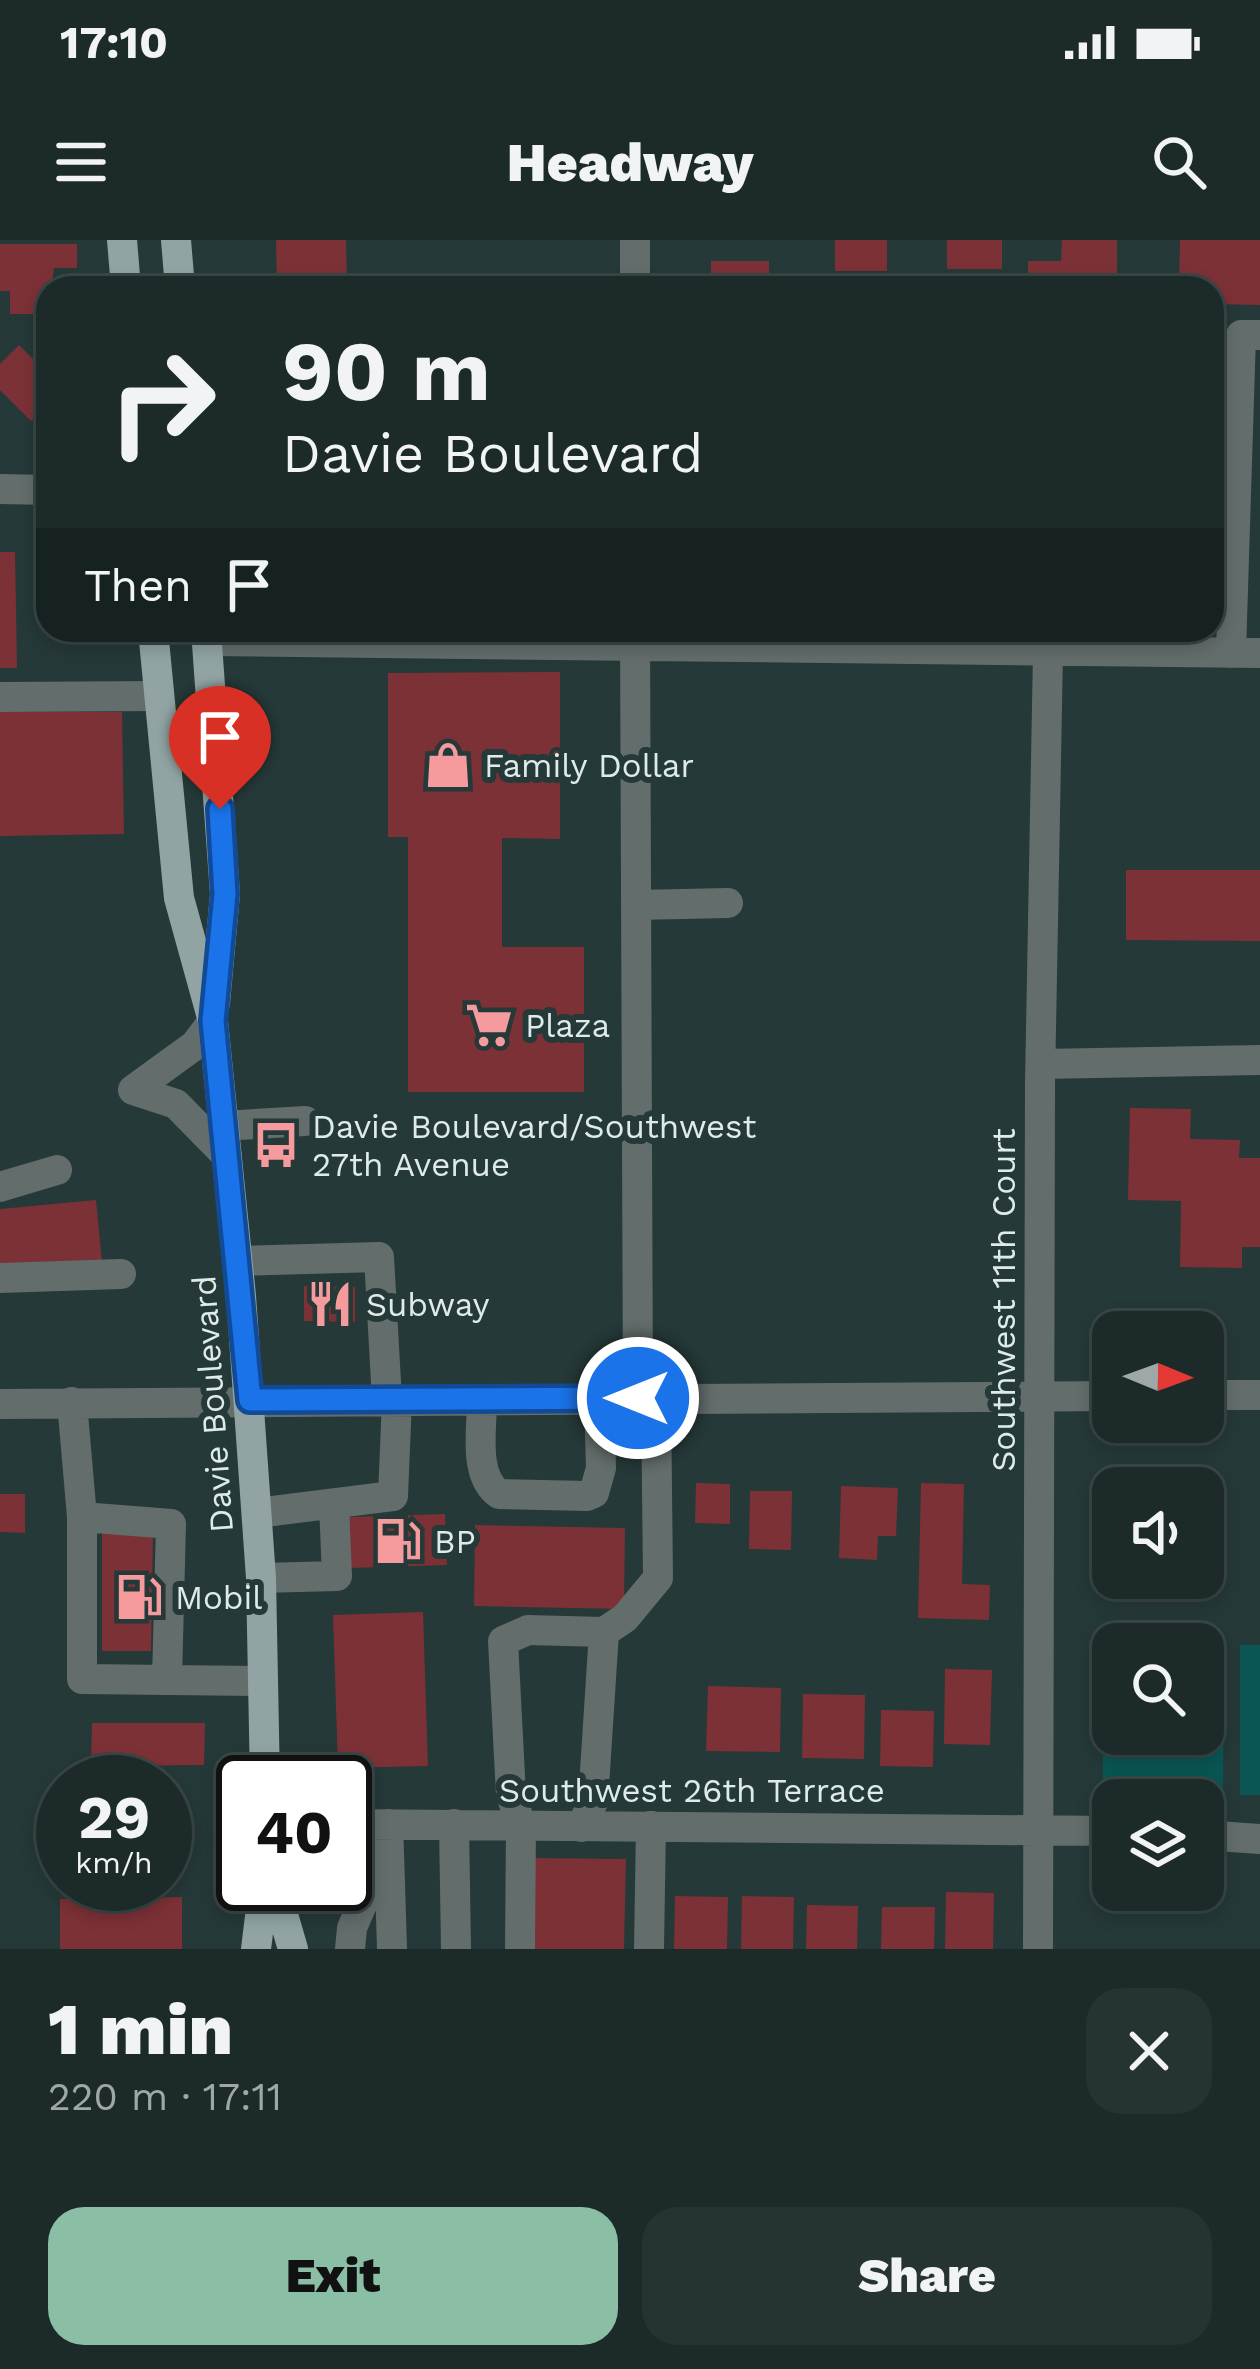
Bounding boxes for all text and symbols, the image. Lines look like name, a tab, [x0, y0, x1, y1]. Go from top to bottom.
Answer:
text: 17:10	[60, 16, 168, 69]
icon: menu	[48, 129, 114, 195]
icon: search	[1146, 129, 1212, 195]
text: Headway	[506, 131, 754, 194]
text: 90 m	[282, 322, 491, 420]
icon: right	[84, 324, 240, 480]
text: Davie Boulevard	[282, 422, 703, 485]
icon: arrive	[216, 552, 282, 618]
text: Then	[84, 559, 192, 612]
pin	[169, 686, 271, 809]
icon: arrive	[187, 704, 253, 770]
shop icon: Family Dollar	[423, 740, 473, 790]
place label: Family Dollar	[484, 746, 694, 785]
supermarket icon: Plaza	[464, 1000, 514, 1050]
place label: Plaza	[525, 1006, 610, 1045]
place label: Davie Boulevard/Southwest 27th Avenue	[312, 1107, 756, 1184]
bus stop icon: Davie Boulevard/Southwest 27th Avenue	[251, 1120, 301, 1170]
street label: Southwest 11th Court	[984, 1128, 1023, 1472]
street label: Davie Boulevard	[184, 1274, 241, 1534]
restaurant icon: Subway	[305, 1279, 355, 1329]
place label: Subway	[366, 1285, 490, 1324]
north arrow	[1092, 1311, 1224, 1443]
map controls	[1092, 1311, 1224, 1911]
position arrow	[575, 1335, 701, 1461]
button: sound	[1092, 1467, 1224, 1599]
fuel station icon: BP	[373, 1516, 423, 1566]
place label: BP	[434, 1522, 476, 1561]
fuel station icon: Mobil	[114, 1572, 164, 1622]
place label: Mobil	[175, 1578, 262, 1617]
button: search	[1092, 1623, 1224, 1755]
speed limit sign: 40	[216, 1755, 372, 1911]
street label: Southwest 26th Terrace	[499, 1771, 885, 1810]
button: layers	[1092, 1779, 1224, 1911]
text: 29	[78, 1782, 150, 1853]
text: km/h	[75, 1845, 153, 1880]
text: 1 min	[48, 1987, 233, 2071]
button: close	[1086, 1988, 1212, 2114]
text: 220 m · 17:11	[48, 2074, 282, 2119]
button: Exit	[48, 2207, 618, 2345]
button: Share	[642, 2207, 1212, 2345]

